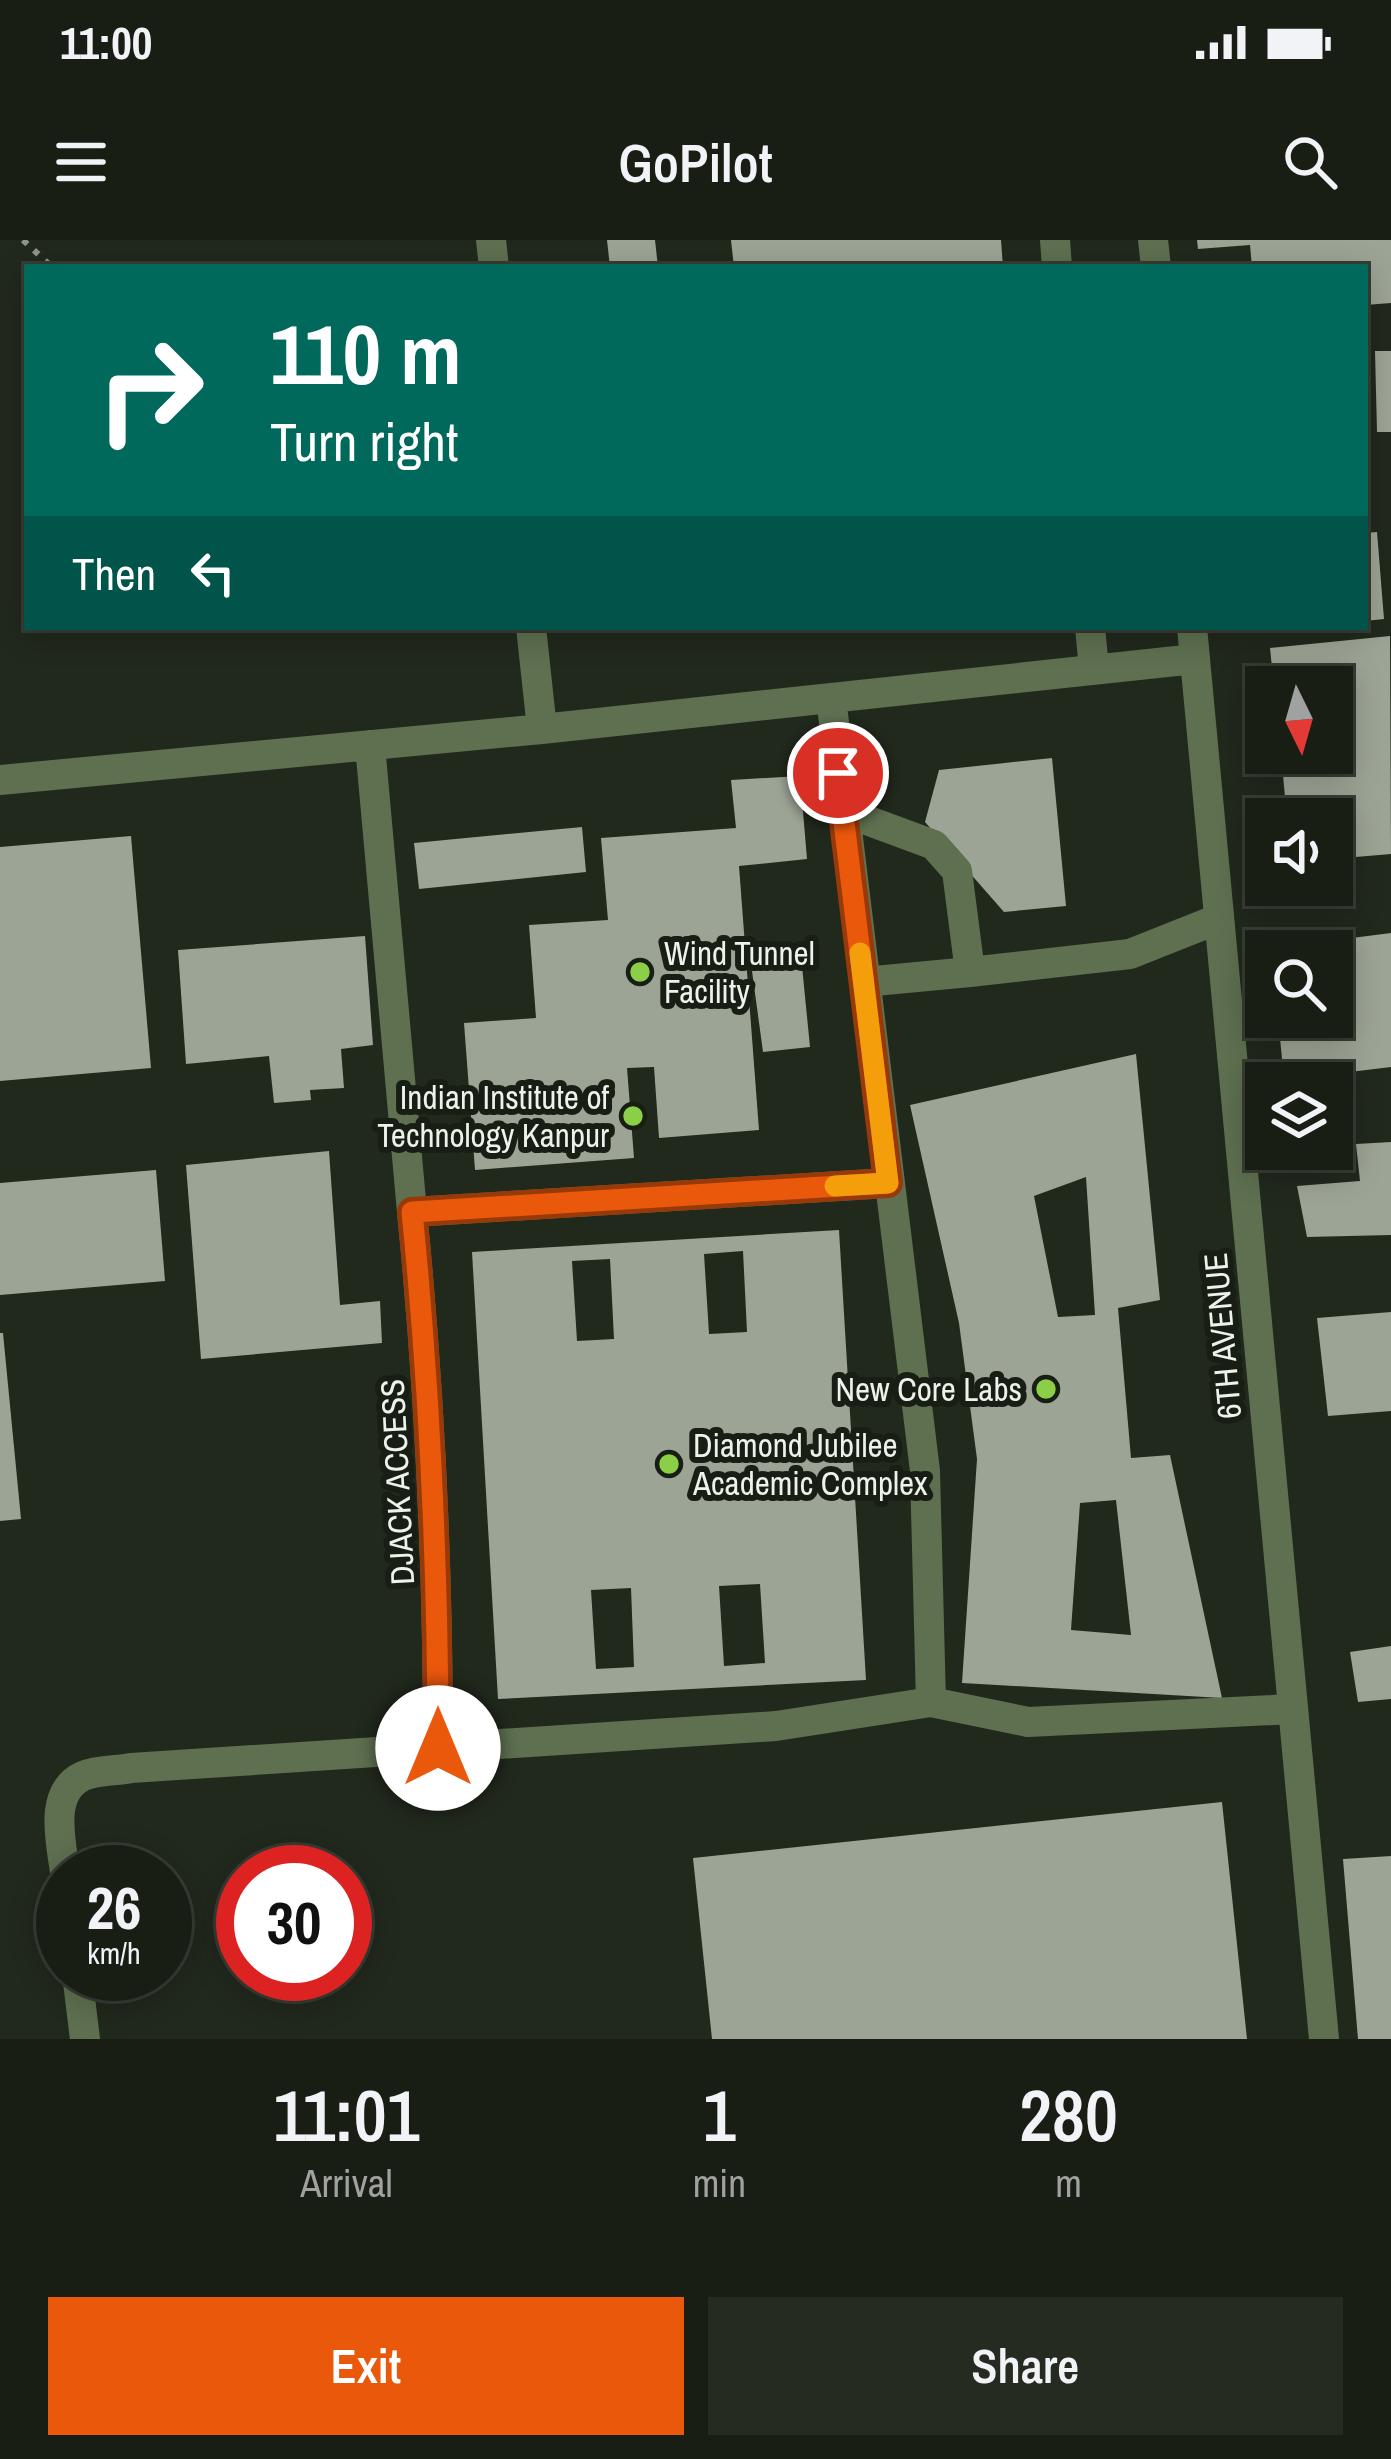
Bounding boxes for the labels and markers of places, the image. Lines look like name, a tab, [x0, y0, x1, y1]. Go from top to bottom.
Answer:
pin	[787, 722, 889, 824]
place label: Wind Tunnel Facility	[664, 931, 815, 1013]
marker: Wind Tunnel Facility	[627, 959, 653, 985]
place label: Indian Institute of Technology Kanpur	[377, 1075, 609, 1157]
marker: Indian Institute of Technology Kanpur	[620, 1103, 646, 1129]
place label: New Core Labs	[836, 1367, 1022, 1411]
marker: New Core Labs	[1033, 1376, 1059, 1402]
place label: Diamond Jubilee Academic Complex	[692, 1423, 928, 1505]
marker: Diamond Jubilee Academic Complex	[656, 1451, 682, 1477]

